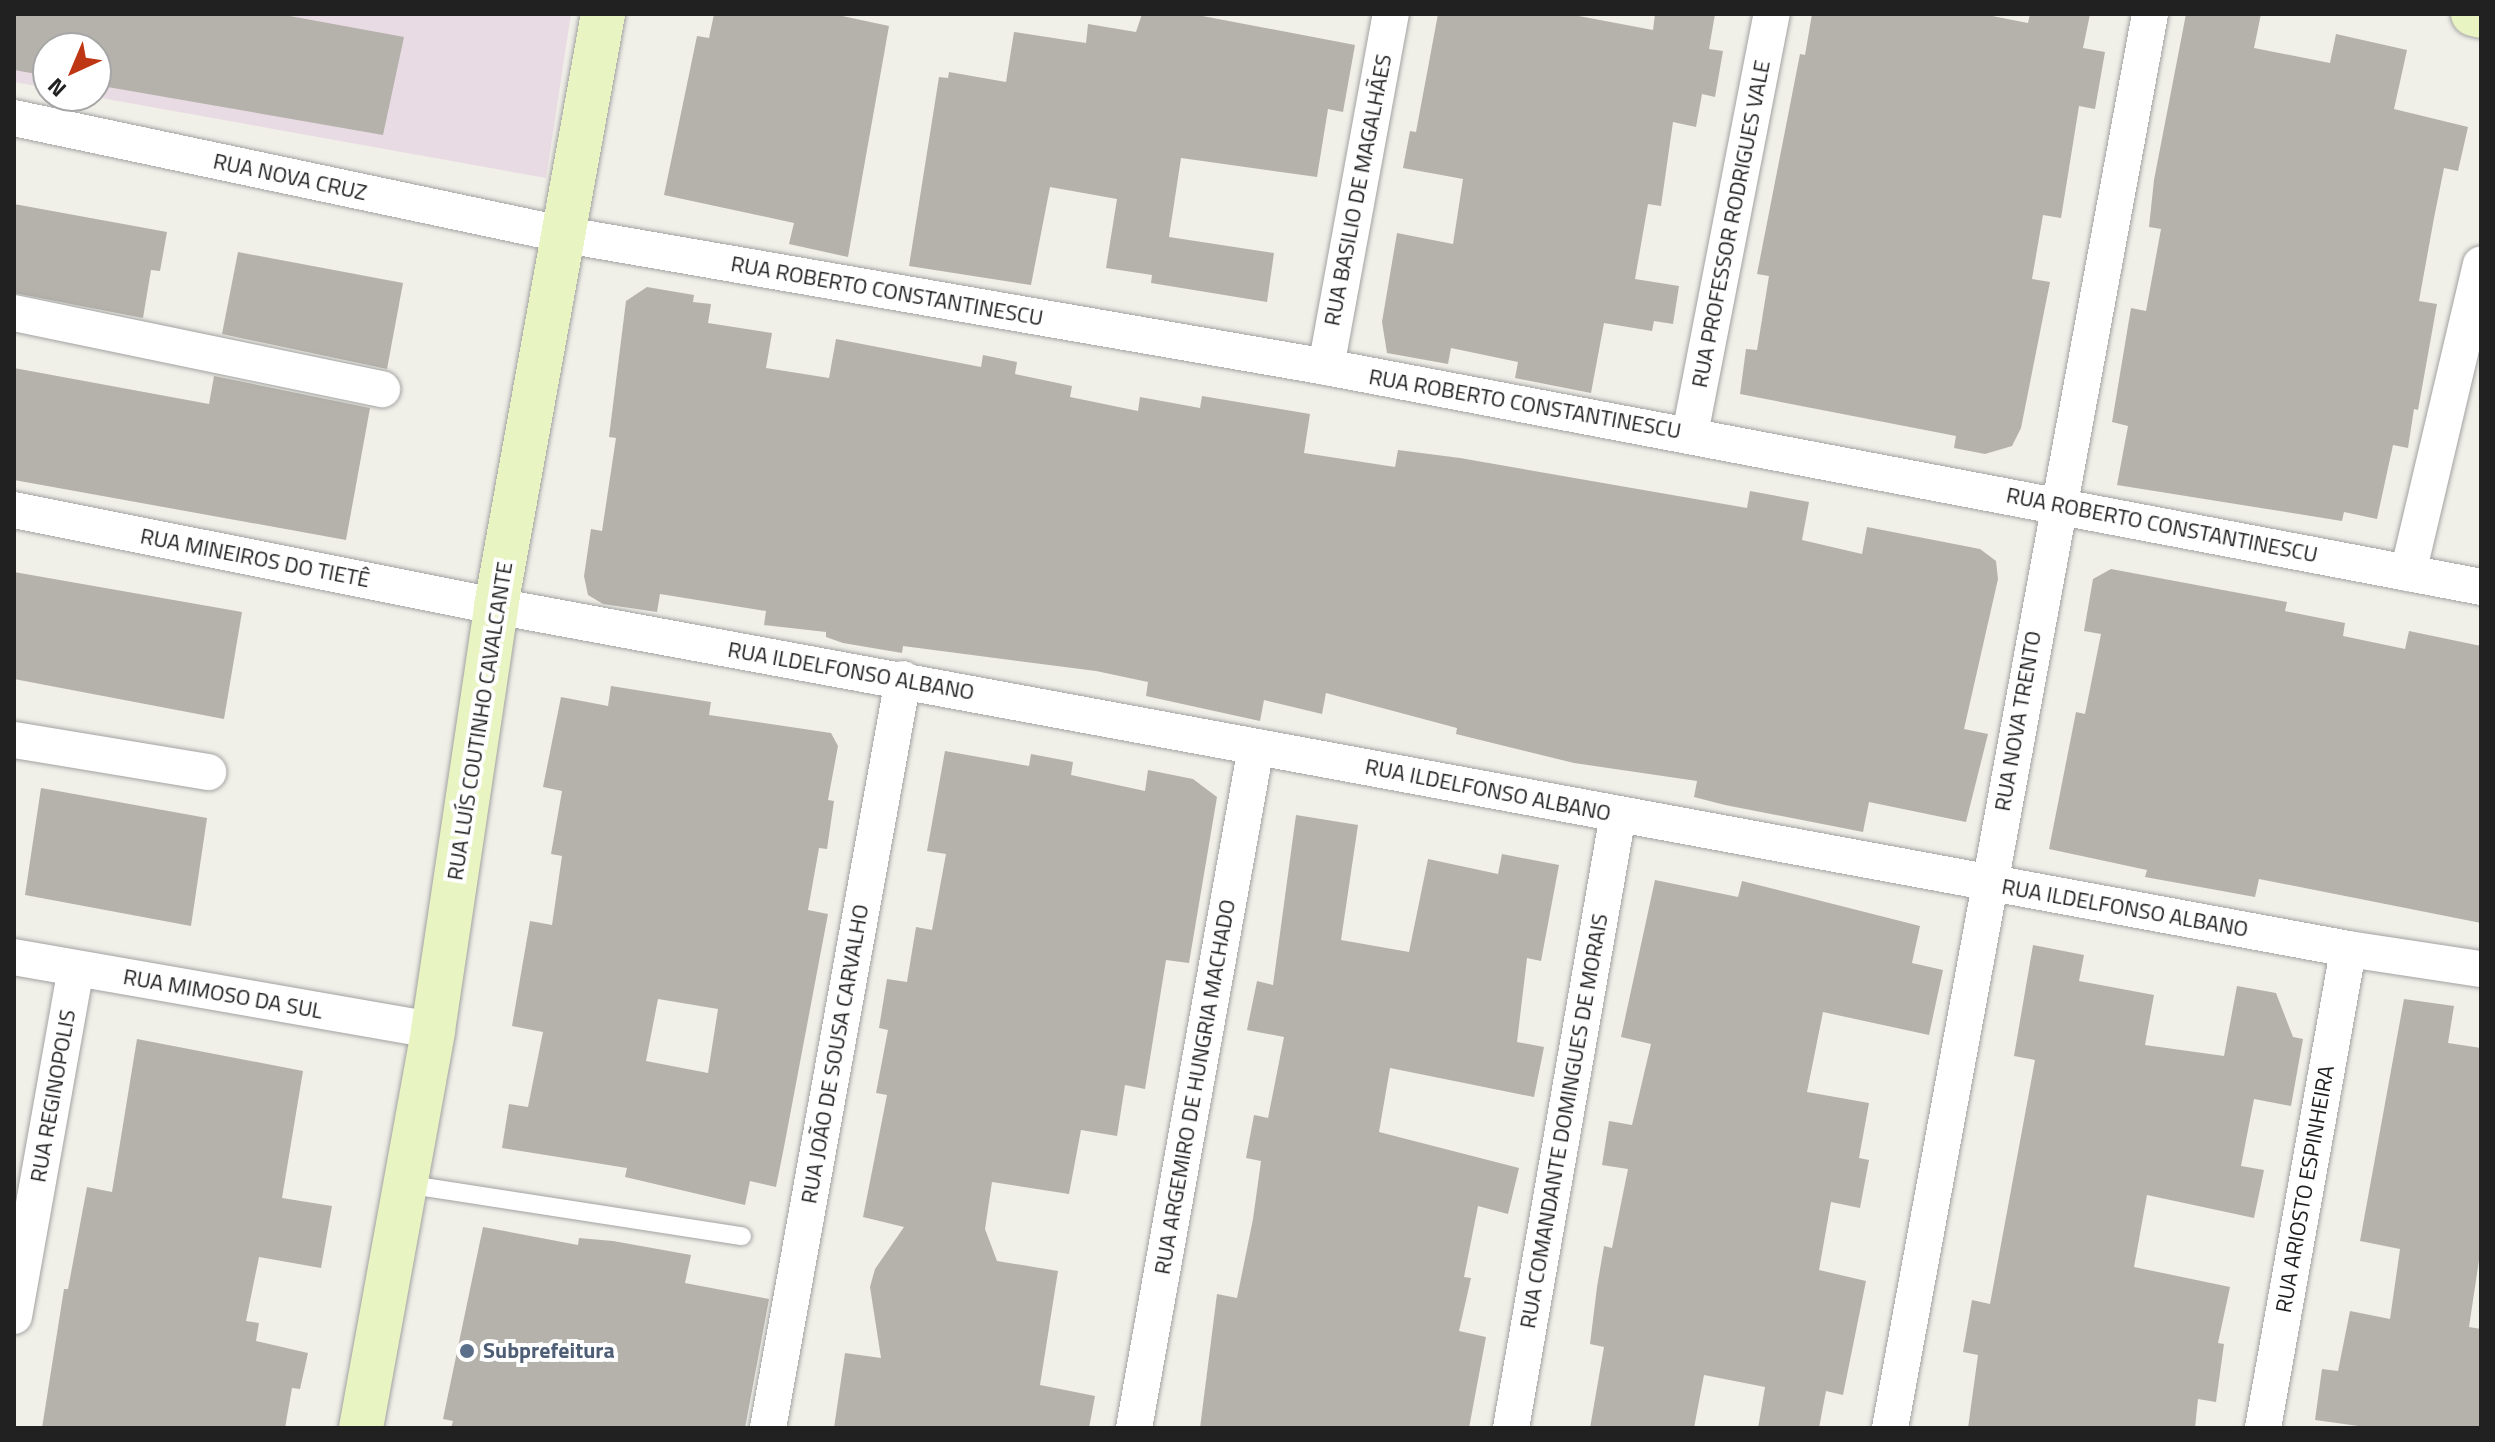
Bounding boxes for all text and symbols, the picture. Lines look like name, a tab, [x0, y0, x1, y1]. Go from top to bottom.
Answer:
north arrow	[32, 32, 112, 112]
street label: RUA BASILIO DE MAGALHÃES	[1319, 52, 1397, 328]
street label: RUA PROFESSOR RODRIGUES VALE	[1686, 58, 1776, 390]
text: N	[39, 70, 74, 105]
street label: RUA NOVA CRUZ	[211, 148, 369, 206]
street label: RUA ROBERTO CONSTANTINESCU	[729, 251, 1045, 331]
street label: RUA ROBERTO CONSTANTINESCU	[1367, 364, 1683, 444]
street label: RUA ROBERTO CONSTANTINESCU	[2004, 482, 2320, 568]
street label: RUA MINEIROS DO TIETÊ	[138, 523, 372, 593]
street label: RUA LUÍS COUTINHO CAVALCANTE	[442, 560, 518, 882]
street label: RUA NOVA TRENTO	[1989, 629, 2047, 813]
street label: RUA ILDELFONSO ALBANO	[726, 636, 976, 706]
street label: RUA ILDELFONSO ALBANO	[1363, 753, 1613, 827]
street label: RUA ILDELFONSO ALBANO	[2000, 873, 2250, 943]
street label: RUA ARGEMIRO DE HUNGRIA MACHADO	[1149, 897, 1241, 1277]
street label: RUA JOÃO DE SOUSA CARVALHO	[796, 902, 874, 1206]
street label: RUA COMANDANTE DOMINGUES DE MORAIS	[1514, 912, 1614, 1330]
street label: RUA MIMOSO DA SUL	[121, 963, 325, 1025]
street label: RUA REGINOPOLIS	[25, 1008, 81, 1184]
street label: RUA ARIOSTO ESPINHEIRA	[2270, 1063, 2340, 1315]
place label: Subprefeitura	[483, 1338, 615, 1364]
marker: Subprefeitura	[458, 1342, 476, 1360]

